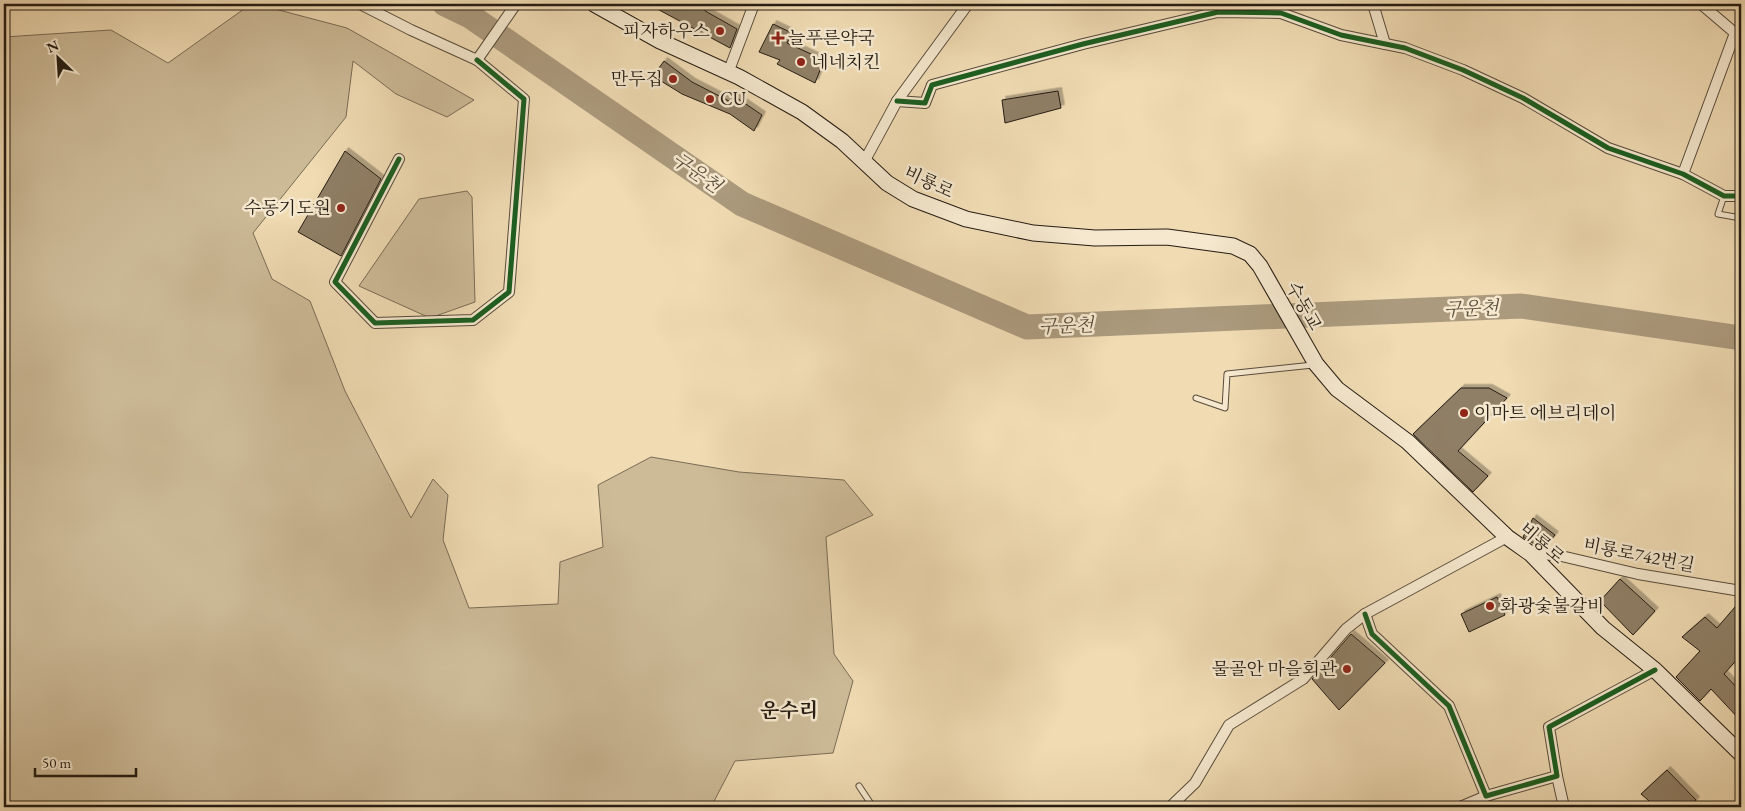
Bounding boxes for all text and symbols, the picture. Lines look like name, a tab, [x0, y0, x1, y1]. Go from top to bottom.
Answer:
place label: 피자하우스	[623, 19, 711, 42]
marker: 피자하우스	[714, 25, 726, 37]
place label: 늘푸른약국	[788, 26, 875, 49]
north arrow	[32, 32, 82, 82]
marker: 늘푸른약국	[772, 32, 784, 44]
text: N	[44, 35, 62, 57]
place label: 네네치킨	[811, 50, 881, 73]
marker: 네네치킨	[795, 56, 807, 68]
place label: 만두집	[611, 67, 663, 90]
marker: 만두집	[667, 73, 679, 85]
place label: CU	[720, 87, 747, 110]
marker: CU	[704, 93, 716, 105]
water label: 구운천	[667, 146, 728, 199]
street label: 비룡로	[901, 160, 958, 203]
place label: 수동기도원	[244, 196, 331, 219]
marker: 수동기도원	[335, 202, 347, 214]
street label: 수동교	[1282, 277, 1327, 335]
water label: 구운천	[1443, 295, 1501, 322]
water label: 구운천	[1038, 312, 1096, 339]
place label: 이마트 에브리데이	[1474, 401, 1617, 424]
marker: 이마트 에브리데이	[1458, 407, 1470, 419]
street label: 비룡로	[1515, 517, 1570, 568]
street label: 비룡로742번길	[1582, 532, 1697, 577]
place label: 화광숯불갈비	[1500, 594, 1604, 617]
marker: 화광숯불갈비	[1484, 600, 1496, 612]
place label: 물골안 마을회관	[1212, 657, 1338, 680]
marker: 물골안 마을회관	[1341, 663, 1353, 675]
district label: 운수리	[760, 697, 818, 723]
scale bar	[35, 746, 136, 778]
text: 50 m	[42, 753, 71, 772]

